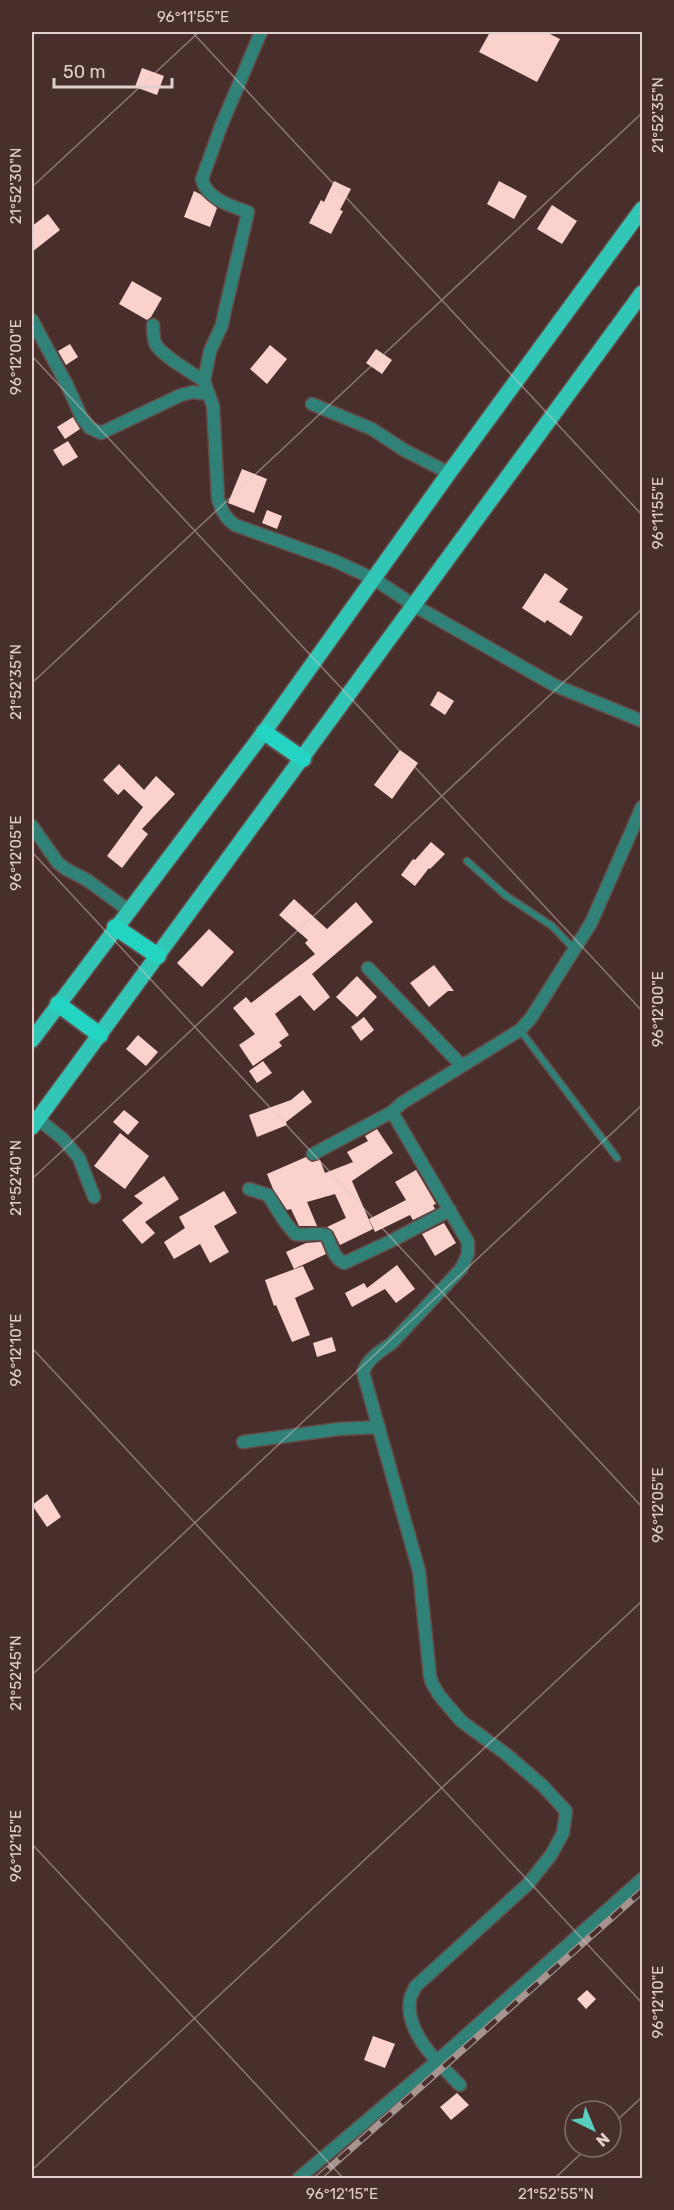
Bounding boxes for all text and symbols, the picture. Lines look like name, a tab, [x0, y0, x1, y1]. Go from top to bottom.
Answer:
text: 96°11'55"E	[157, 8, 229, 26]
scale bar	[54, 51, 172, 89]
text: 50 m	[63, 61, 106, 83]
text: 21°52'35"N	[649, 77, 667, 153]
text: 21°52'30"N	[7, 148, 25, 224]
text: 96°12'00"E	[7, 319, 25, 395]
text: 96°11'55"E	[649, 477, 667, 549]
text: 21°52'35"N	[7, 644, 25, 720]
text: 96°12'05"E	[7, 815, 25, 891]
text: 96°12'00"E	[649, 971, 667, 1047]
text: 21°52'40"N	[7, 1140, 25, 1216]
text: 96°12'10"E	[7, 1314, 25, 1386]
text: 96°12'05"E	[649, 1467, 667, 1543]
text: 21°52'45"N	[7, 1635, 25, 1711]
text: 96°12'15"E	[7, 1810, 25, 1882]
text: 96°12'10"E	[649, 1966, 667, 2038]
north arrow	[563, 2099, 623, 2159]
text: N	[592, 2129, 614, 2150]
text: 96°12'15"E	[306, 2185, 378, 2203]
text: 21°52'55"N	[518, 2185, 594, 2203]

